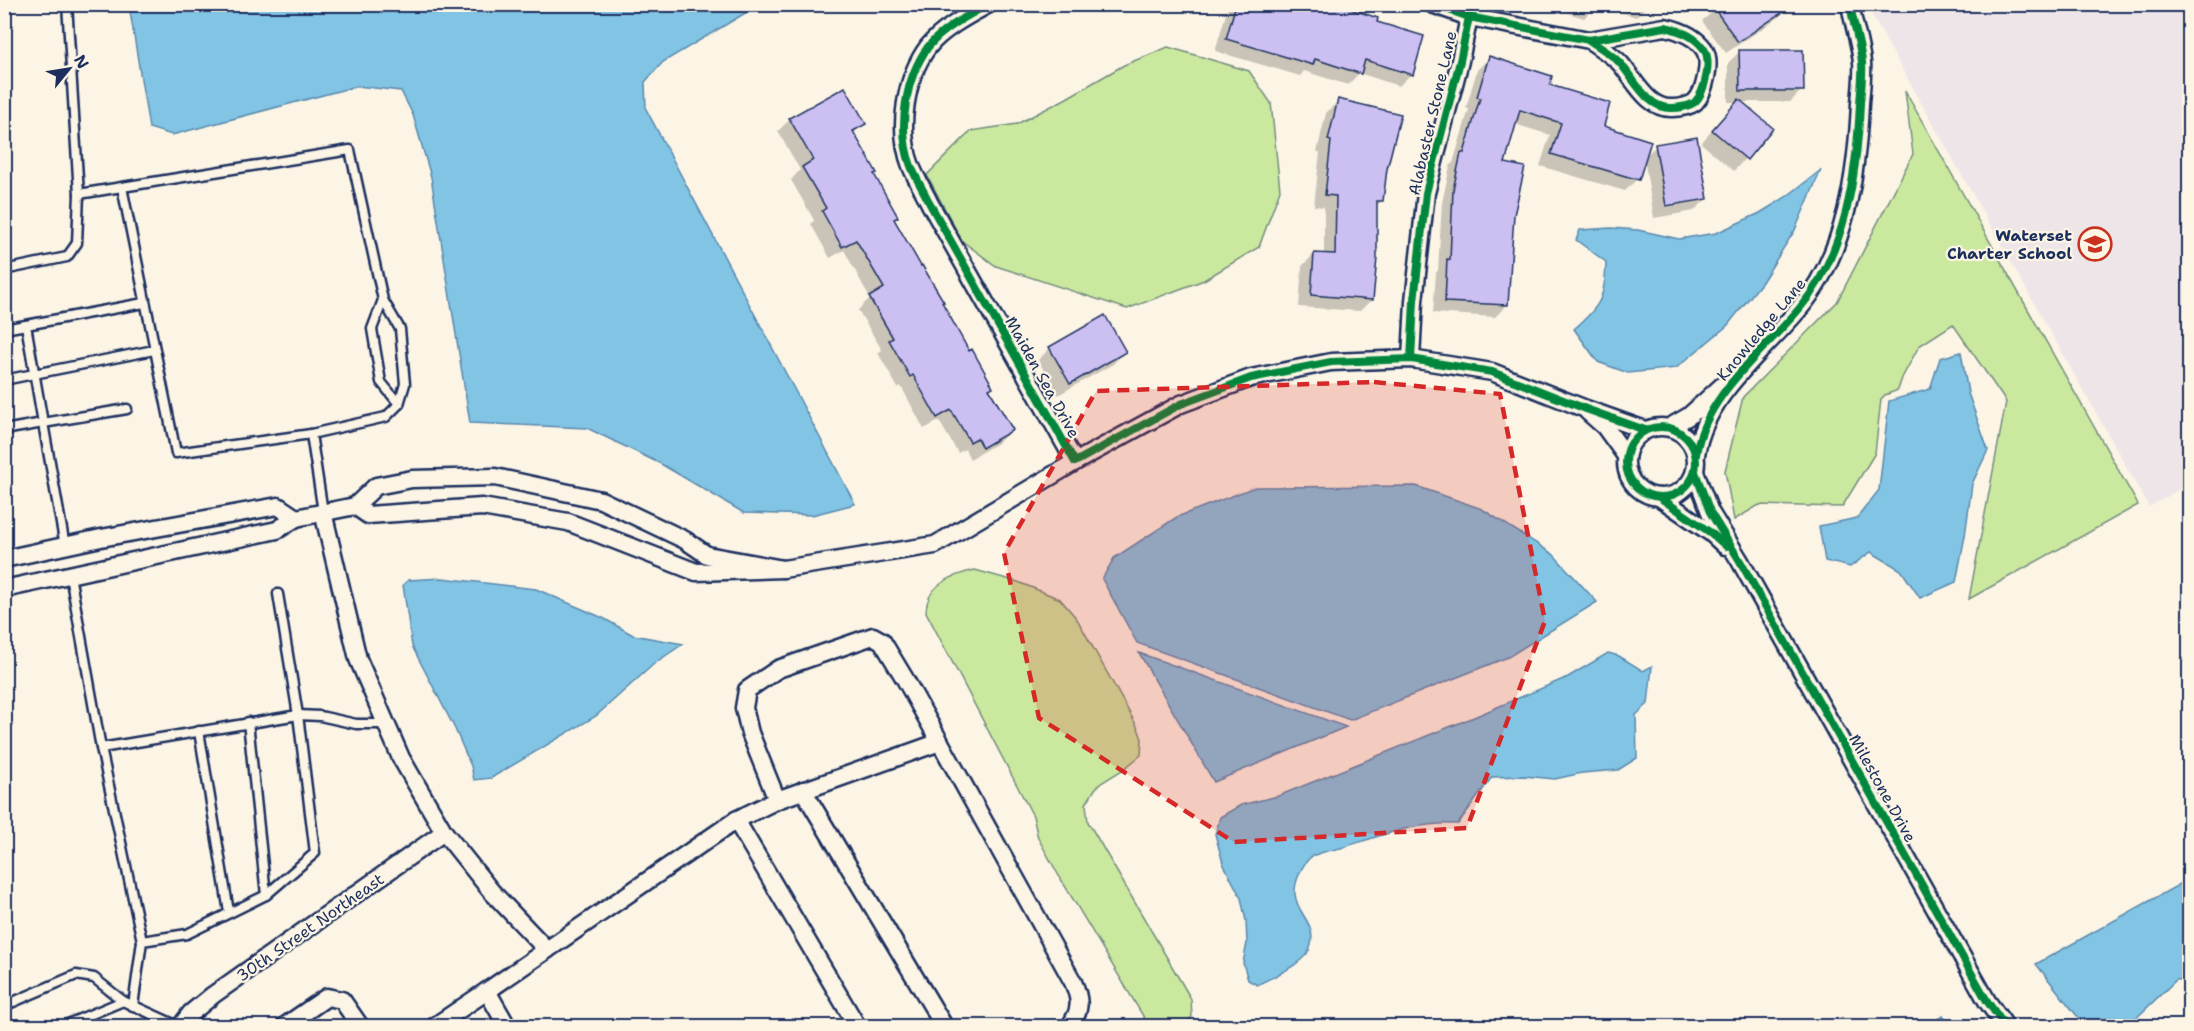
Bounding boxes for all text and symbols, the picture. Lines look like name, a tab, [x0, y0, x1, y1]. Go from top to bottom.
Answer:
street label: Alabaster Stone Lane	[1403, 29, 1462, 197]
north arrow	[39, 39, 99, 99]
text: N	[69, 51, 94, 72]
place label: Waterset Charter School	[1947, 225, 2072, 264]
school or university icon: Waterset Charter School	[2077, 226, 2113, 262]
street label: Knowledge Lane	[1712, 273, 1811, 385]
street label: Maiden Sea Drive	[1000, 313, 1085, 442]
street label: Milestone Drive	[1844, 730, 1921, 846]
street label: 30th Street Northeast	[232, 869, 388, 986]

